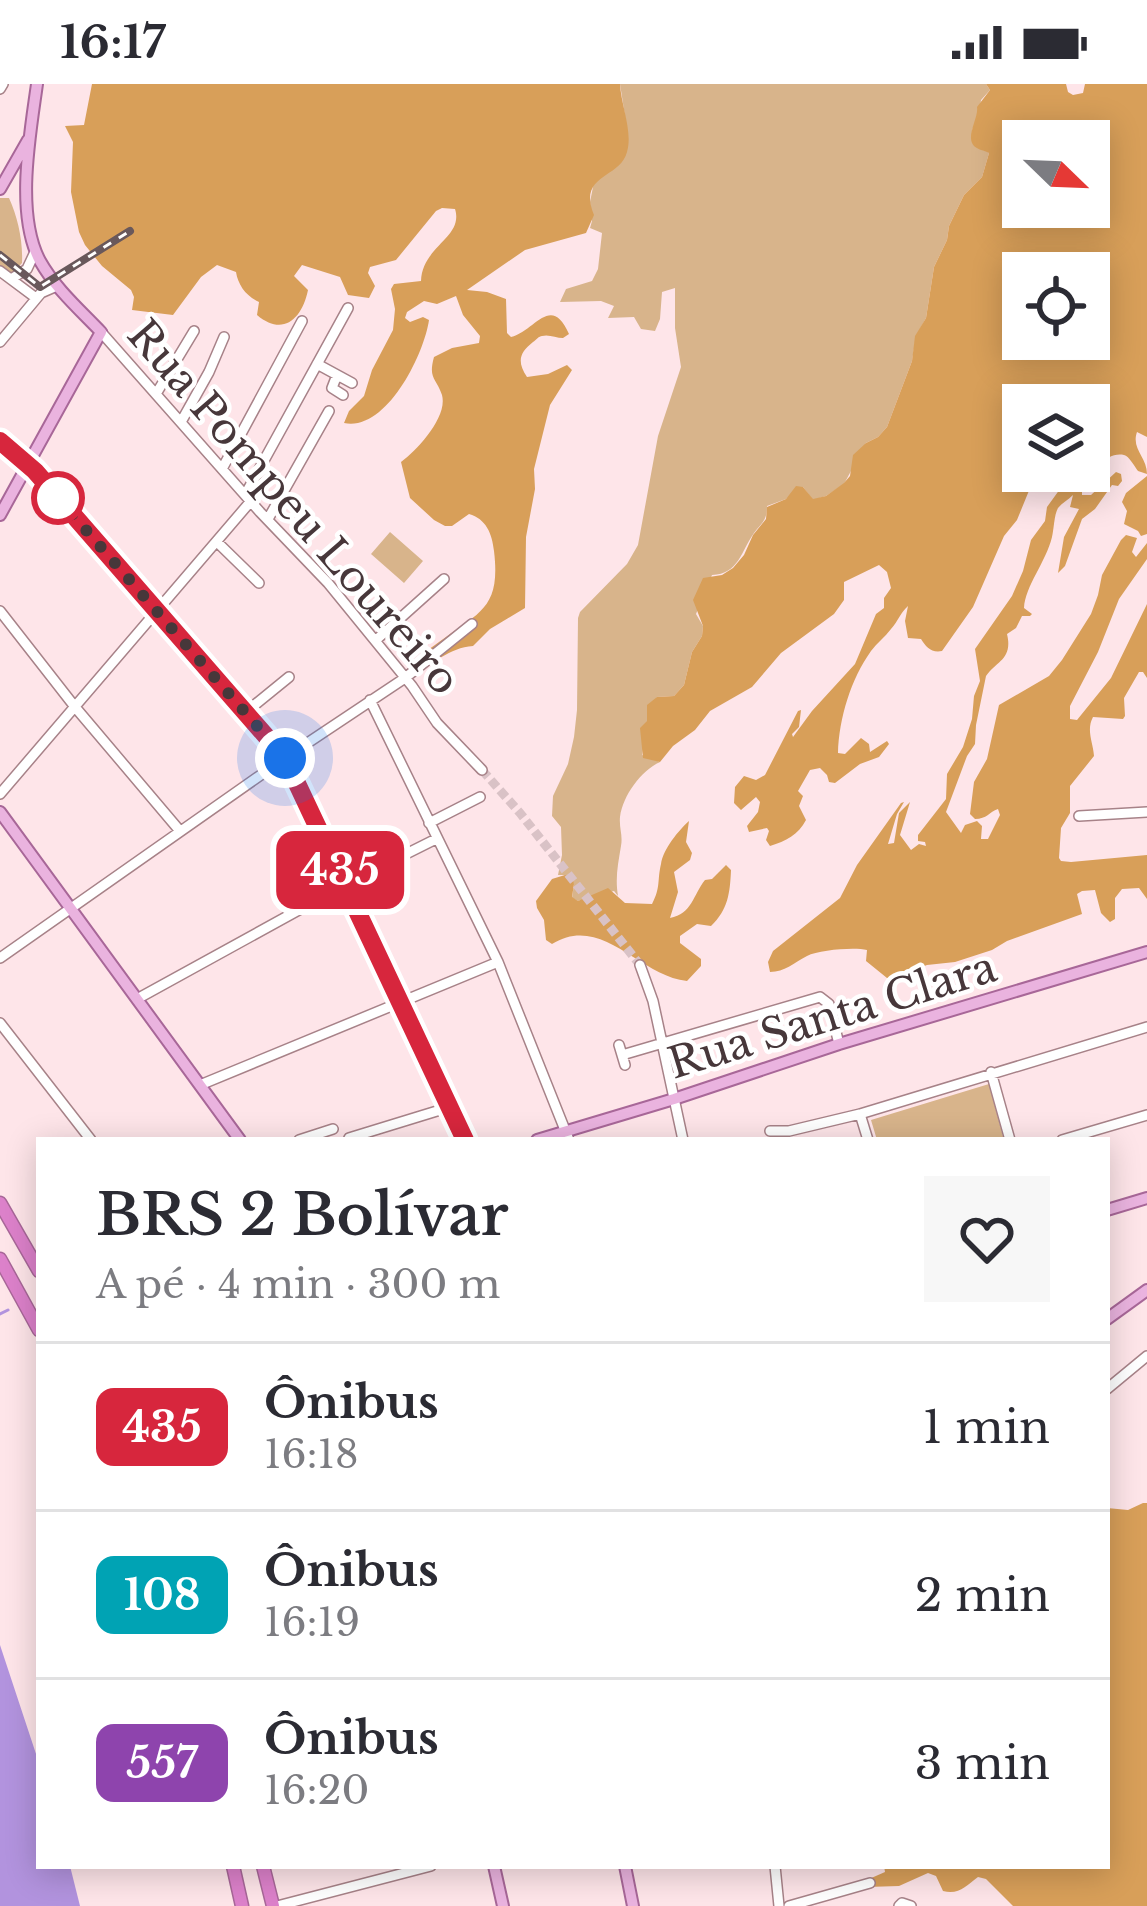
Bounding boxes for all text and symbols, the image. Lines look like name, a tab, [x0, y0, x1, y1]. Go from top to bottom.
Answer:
text: 16:17	[60, 14, 166, 70]
north arrow	[1002, 120, 1110, 228]
map controls	[1002, 120, 1110, 492]
button: locate	[1002, 252, 1110, 360]
street label: Rua Pompeu Loureiro	[117, 309, 471, 705]
button: layers	[1002, 384, 1110, 492]
unlabelled marker	[33, 473, 83, 523]
your location	[255, 728, 315, 788]
line badge: 435	[271, 831, 409, 909]
text: 435	[300, 844, 380, 896]
street label: Rua Santa Clara	[662, 940, 1003, 1090]
button: heart	[924, 1176, 1050, 1302]
text: BRS 2 Bolívar	[96, 1180, 509, 1250]
text: A pé · 4 min · 300 m	[96, 1260, 500, 1309]
text: Ônibus	[264, 1374, 439, 1430]
text: 1 min	[922, 1399, 1050, 1455]
text: 435	[122, 1401, 202, 1453]
text: 16:18	[264, 1430, 359, 1479]
text: Ônibus	[264, 1542, 439, 1598]
text: 2 min	[915, 1567, 1050, 1623]
text: 108	[124, 1569, 200, 1621]
text: 16:19	[264, 1598, 360, 1647]
text: Ônibus	[264, 1710, 439, 1766]
text: 3 min	[915, 1735, 1050, 1791]
text: 557	[126, 1737, 198, 1789]
text: 16:20	[264, 1766, 369, 1815]

